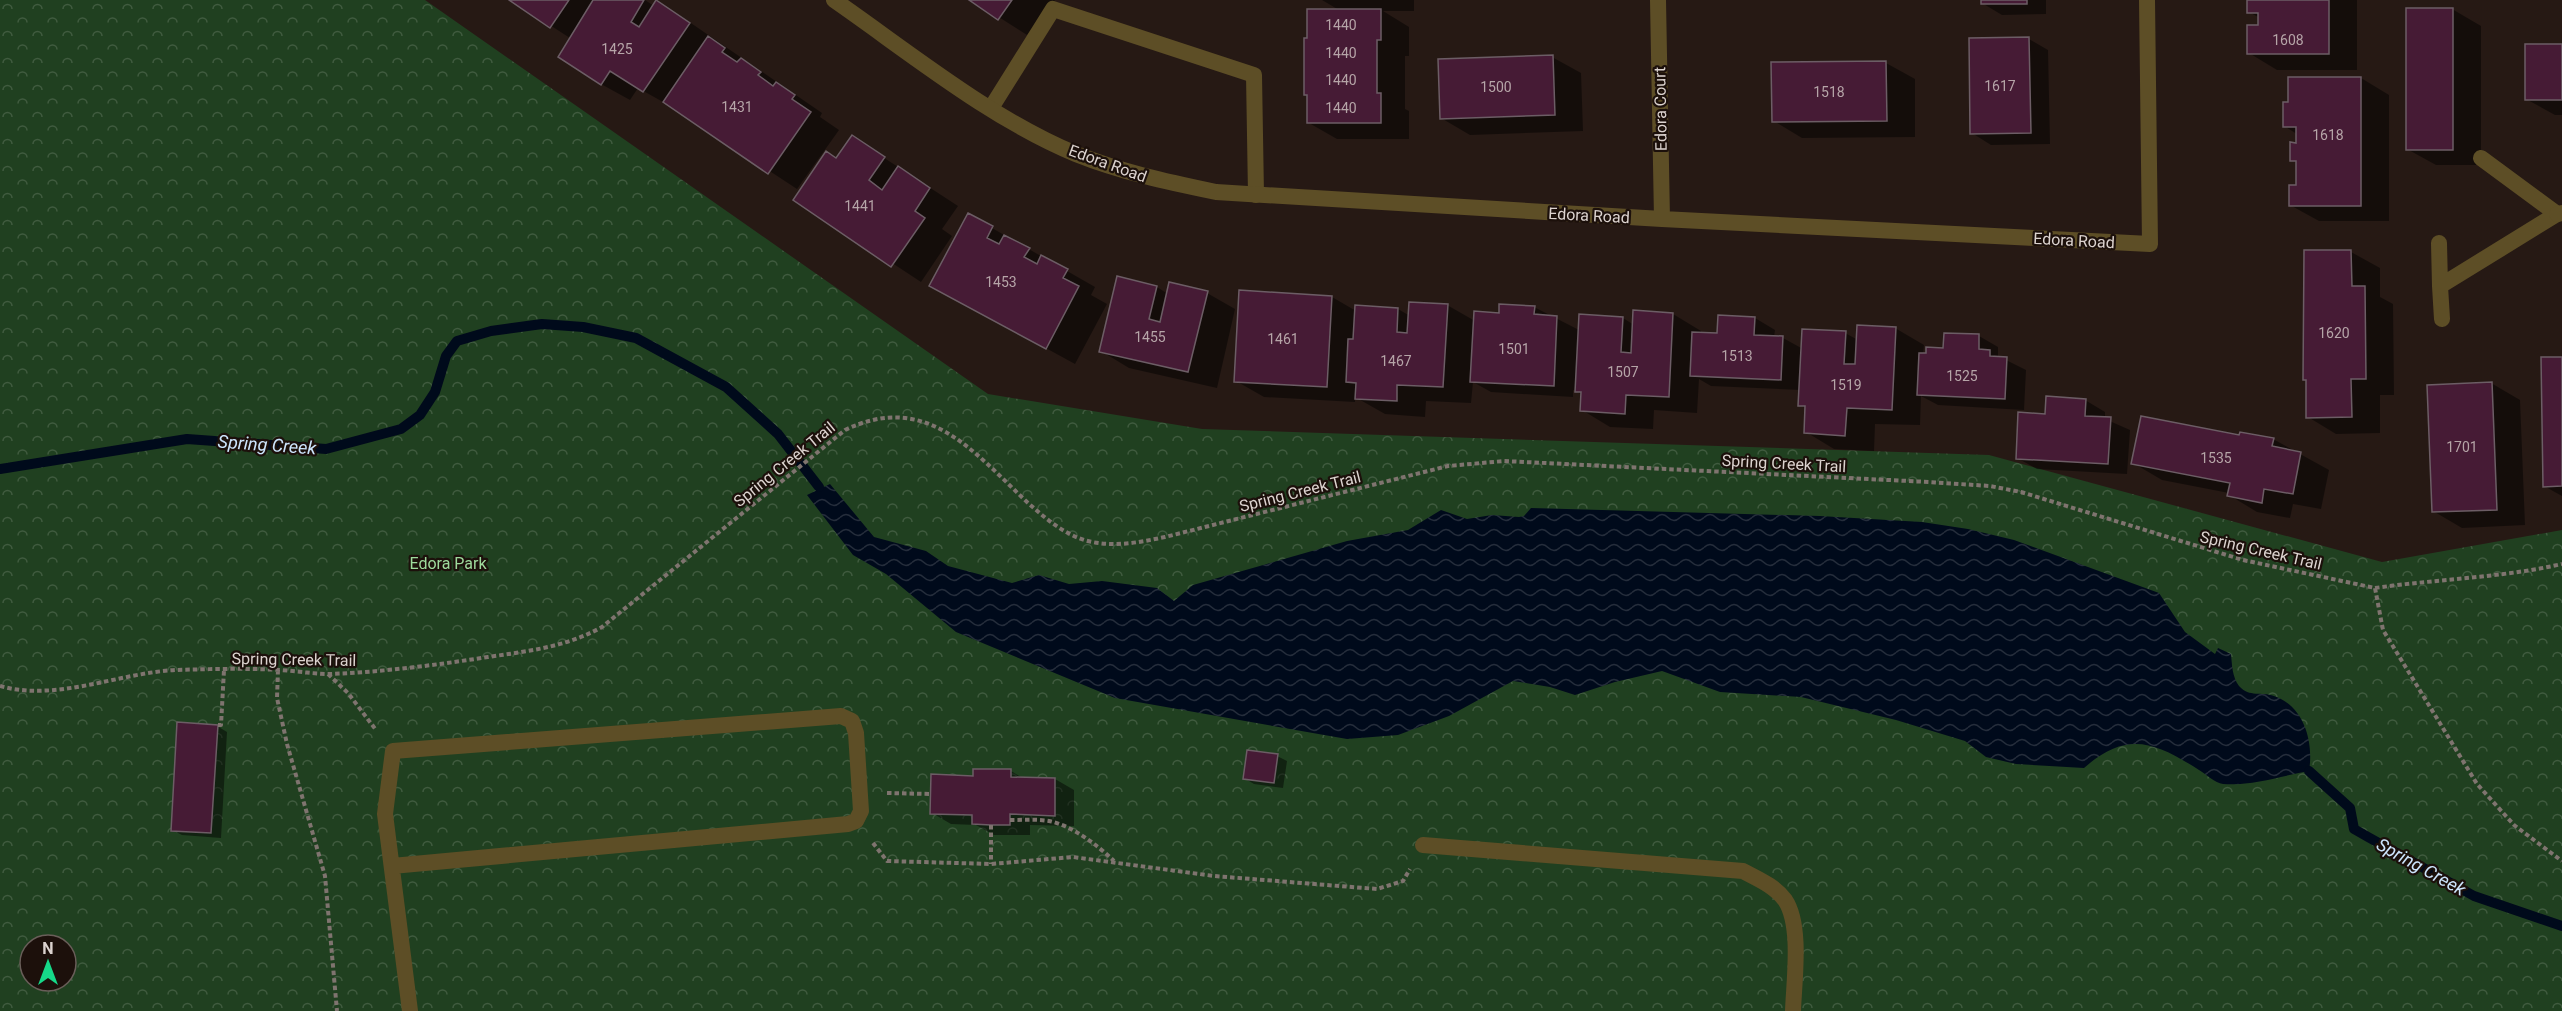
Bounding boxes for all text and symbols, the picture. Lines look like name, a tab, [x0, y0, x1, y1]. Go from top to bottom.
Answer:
house number: 1440	[1325, 17, 1357, 33]
house number: 1608	[2272, 32, 2304, 48]
house number: 1425	[601, 41, 633, 57]
house number: 1440	[1325, 45, 1357, 61]
street label: Edora Court	[1650, 67, 1671, 151]
house number: 1440	[1325, 72, 1357, 88]
house number: 1617	[1984, 78, 2016, 94]
house number: 1500	[1480, 79, 1512, 95]
house number: 1518	[1813, 84, 1845, 100]
house number: 1431	[721, 99, 753, 115]
house number: 1440	[1325, 100, 1357, 116]
house number: 1618	[2312, 127, 2344, 143]
street label: Edora Road	[1066, 141, 1149, 186]
house number: 1441	[844, 198, 876, 214]
street label: Edora Road	[1548, 204, 1630, 227]
street label: Edora Road	[2033, 229, 2115, 252]
house number: 1453	[985, 274, 1017, 290]
house number: 1620	[2318, 325, 2350, 341]
house number: 1455	[1134, 329, 1166, 345]
house number: 1461	[1267, 331, 1299, 347]
house number: 1501	[1498, 341, 1530, 357]
house number: 1513	[1721, 348, 1753, 364]
house number: 1467	[1380, 353, 1412, 369]
house number: 1507	[1607, 364, 1639, 380]
house number: 1525	[1946, 368, 1978, 384]
house number: 1519	[1830, 377, 1862, 393]
street label: Spring Creek Trail	[730, 418, 839, 511]
water label: Spring Creek	[217, 431, 318, 458]
house number: 1701	[2446, 439, 2478, 455]
house number: 1535	[2200, 450, 2232, 466]
street label: Spring Creek Trail	[1721, 451, 1847, 476]
street label: Spring Creek Trail	[1237, 467, 1363, 516]
street label: Spring Creek Trail	[2198, 527, 2324, 574]
park label: Edora Park	[409, 554, 487, 573]
street label: Spring Creek Trail	[232, 649, 356, 670]
water label: Spring Creek	[2373, 833, 2470, 900]
north arrow	[18, 933, 78, 993]
text: N	[42, 939, 54, 958]

